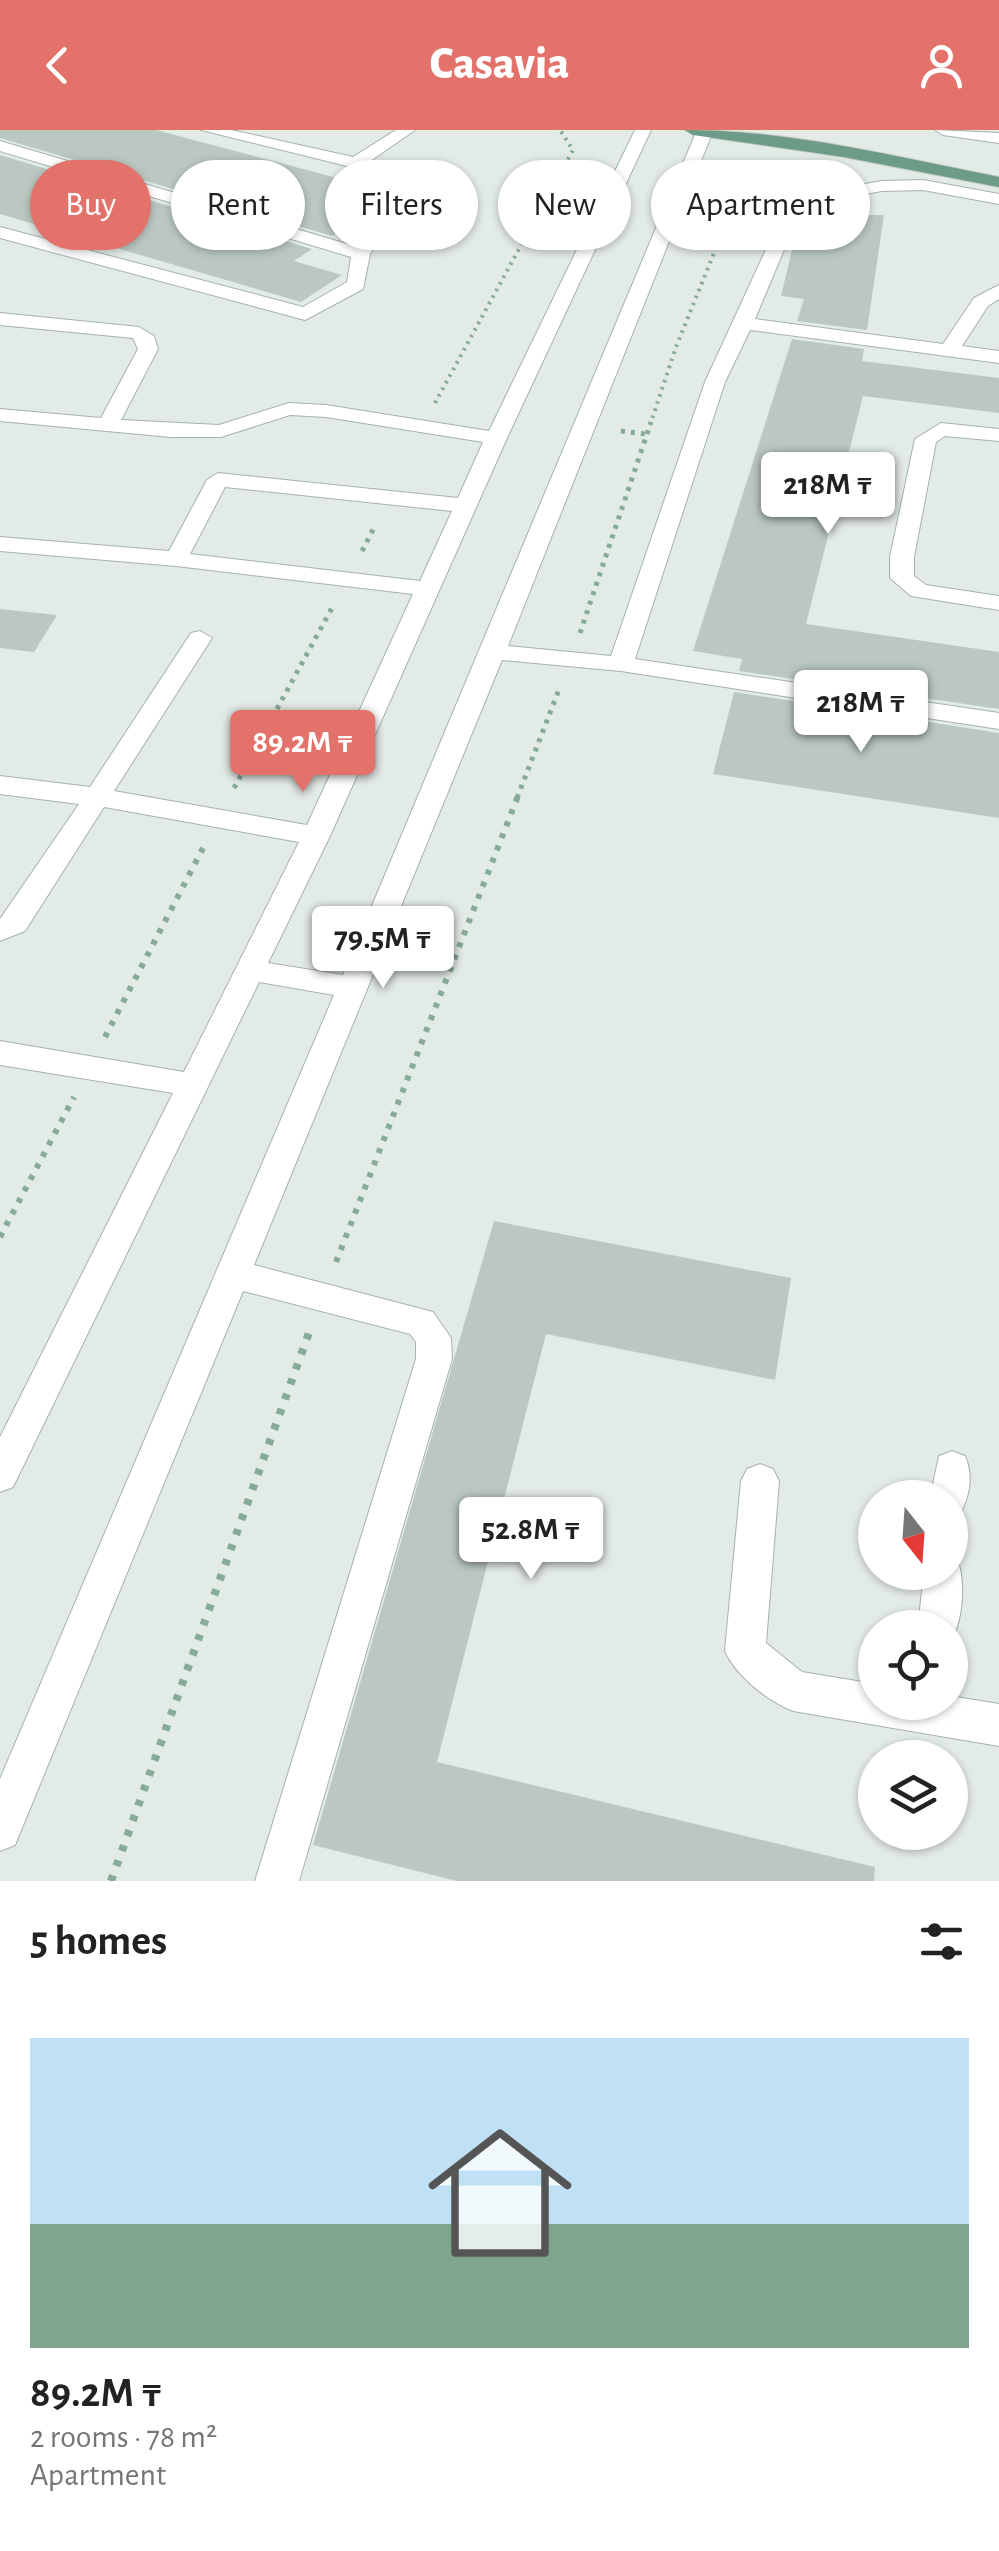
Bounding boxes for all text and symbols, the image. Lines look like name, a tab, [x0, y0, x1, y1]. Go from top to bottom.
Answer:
icon: back	[30, 38, 85, 93]
icon: person	[914, 38, 969, 93]
text: Casavia	[430, 42, 569, 87]
chip: Buy	[30, 160, 151, 250]
chip: Rent	[171, 160, 305, 250]
chip: Filters	[325, 160, 478, 250]
chip: New	[498, 160, 631, 250]
chip: Apartment	[651, 160, 870, 250]
pin: 218M ₸	[747, 452, 909, 537]
text: 218M ₸	[783, 468, 873, 500]
pin: 218M ₸	[780, 670, 942, 755]
text: 218M ₸	[816, 686, 906, 718]
pin: 89.2M ₸	[211, 710, 395, 795]
text: 89.2M ₸	[252, 726, 354, 758]
pin: 79.5M ₸	[291, 906, 475, 991]
text: 79.5M ₸	[334, 922, 432, 954]
north arrow	[858, 1480, 968, 1590]
map controls	[858, 1480, 968, 1850]
pin: 52.8M ₸	[439, 1497, 623, 1582]
text: 52.8M ₸	[481, 1513, 581, 1545]
button: locate	[858, 1610, 968, 1720]
button: layers	[858, 1740, 968, 1850]
icon: filters	[914, 1914, 969, 1969]
text: 5 homes	[30, 1920, 167, 1962]
icon: home	[410, 2103, 590, 2283]
text: 89.2M ₸	[30, 2372, 163, 2414]
text: 2 rooms · 78 m²	[30, 2421, 217, 2453]
text: Apartment	[30, 2459, 166, 2491]

